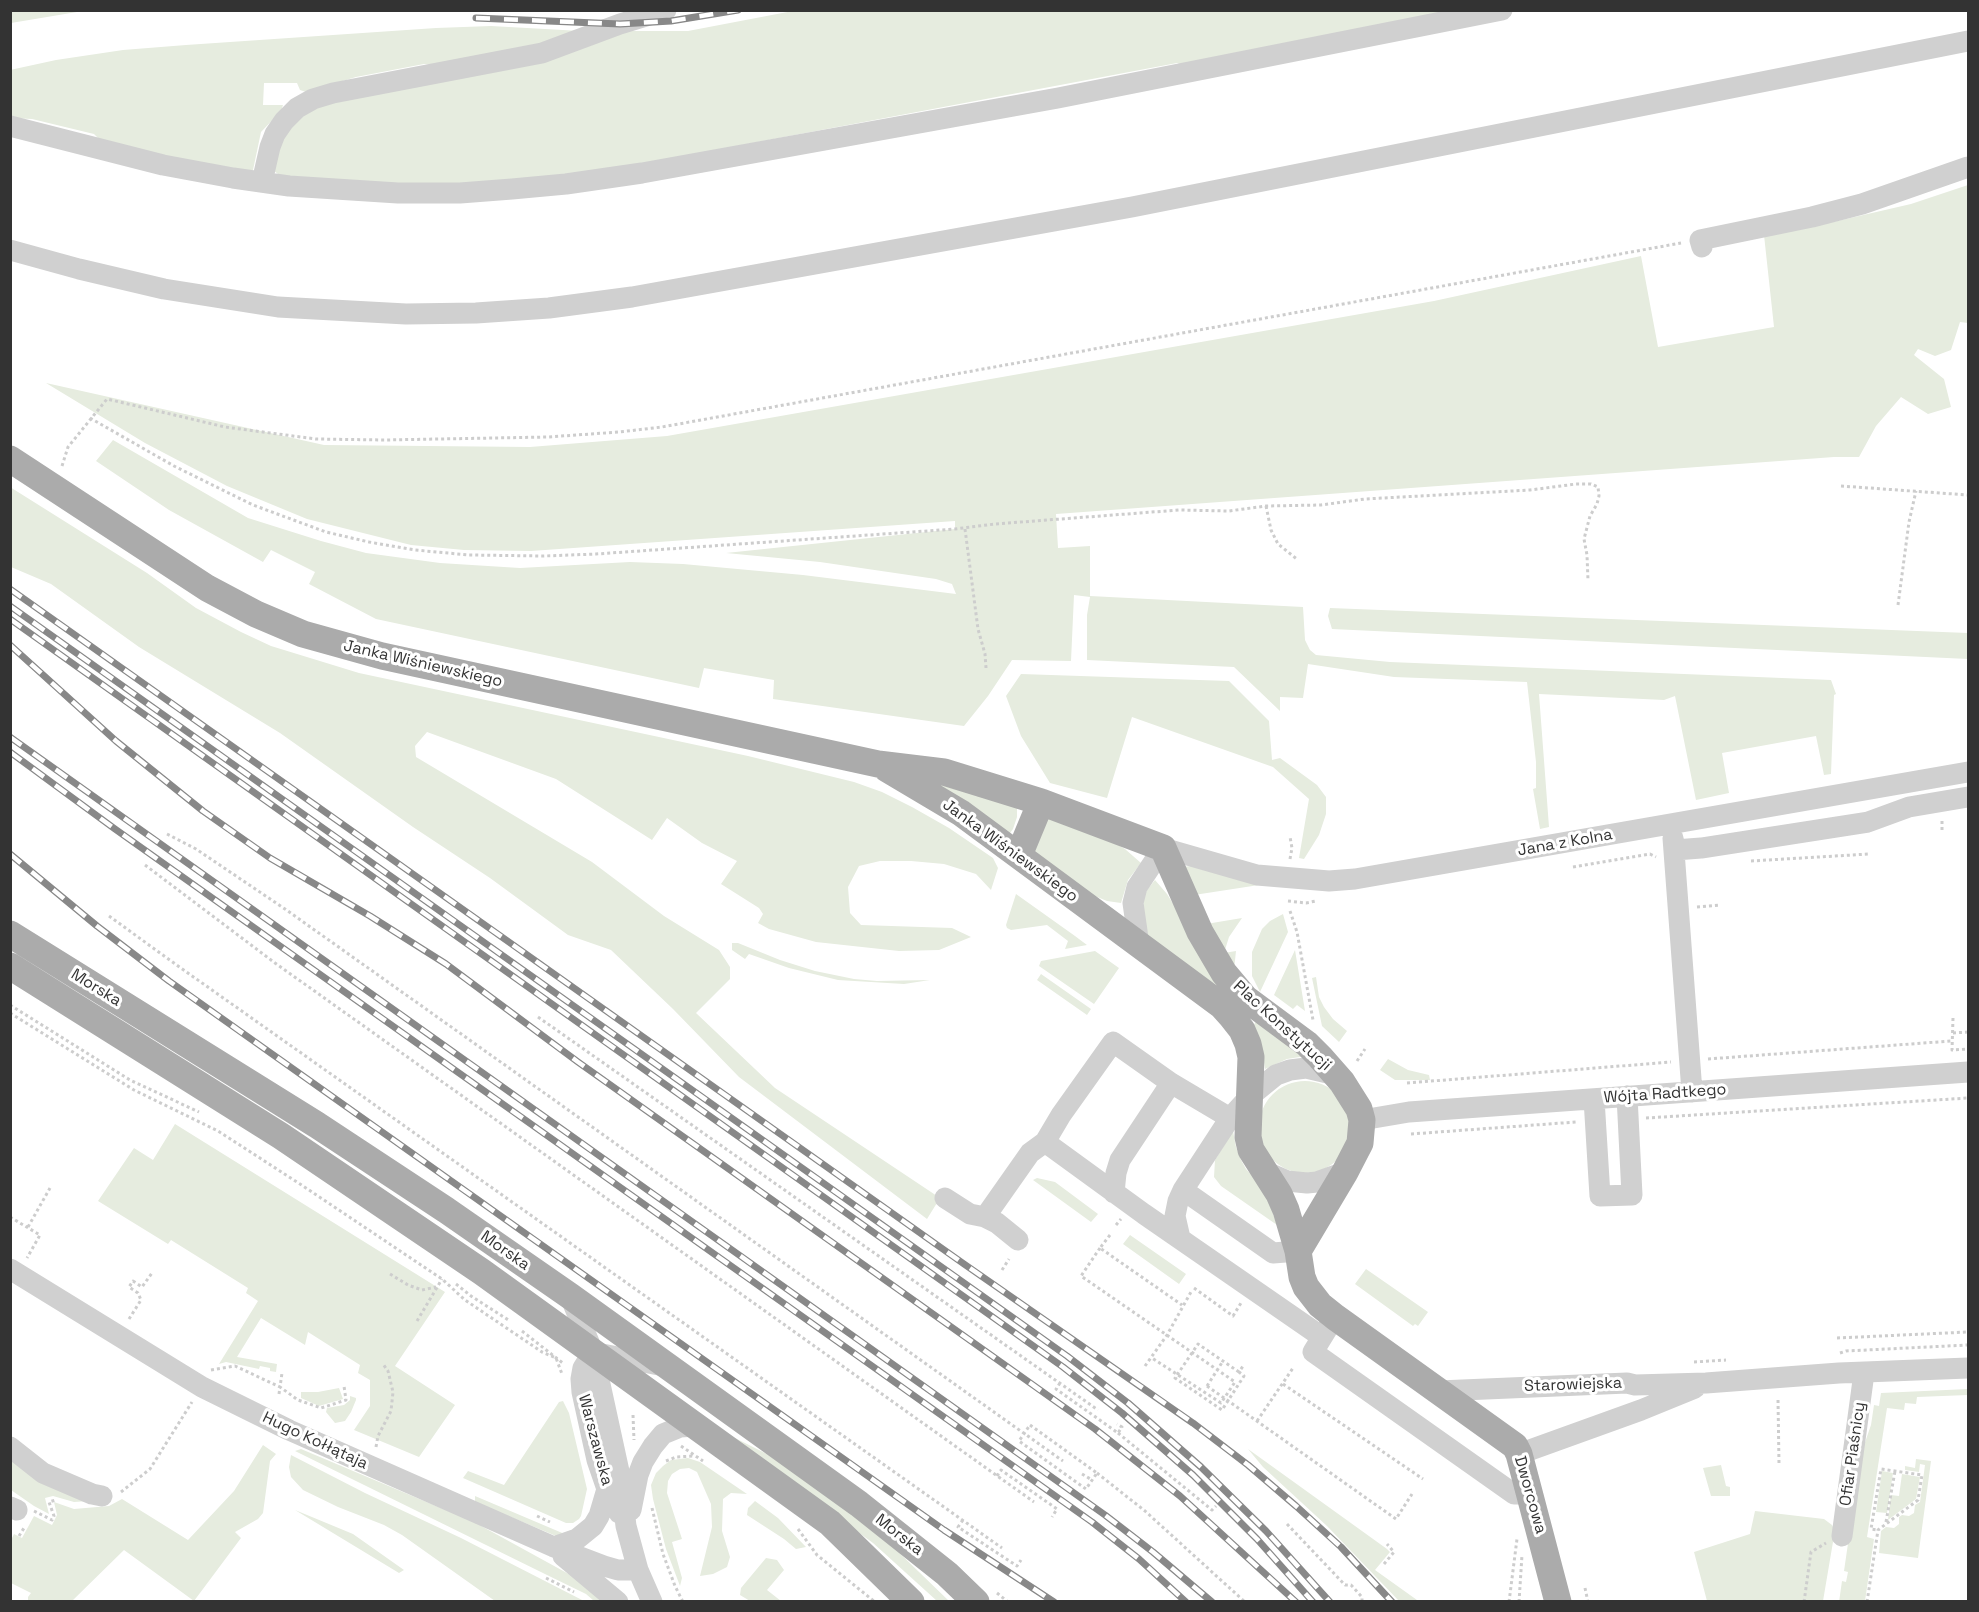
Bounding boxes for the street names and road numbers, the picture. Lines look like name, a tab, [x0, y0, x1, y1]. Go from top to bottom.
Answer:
street label: Janka Wiśniewskiego	[342, 636, 504, 692]
street label: Janka Wiśniewskiego	[939, 795, 1081, 907]
street label: Jana z Kolna	[1516, 825, 1614, 861]
street label: Morska	[67, 965, 125, 1011]
street label: Plac Konstytucji	[1229, 977, 1335, 1075]
street label: Wójta Radtkego	[1603, 1080, 1727, 1108]
street label: Morska	[477, 1227, 533, 1275]
street label: Starowiejska	[1524, 1374, 1622, 1396]
street label: Warszawska	[574, 1392, 616, 1488]
street label: Ofiar Piaśnicy	[1836, 1401, 1870, 1507]
street label: Hugo Kołłątaja	[259, 1408, 371, 1474]
street label: Dworcowa	[1510, 1454, 1550, 1536]
street label: Morska	[871, 1510, 927, 1560]

